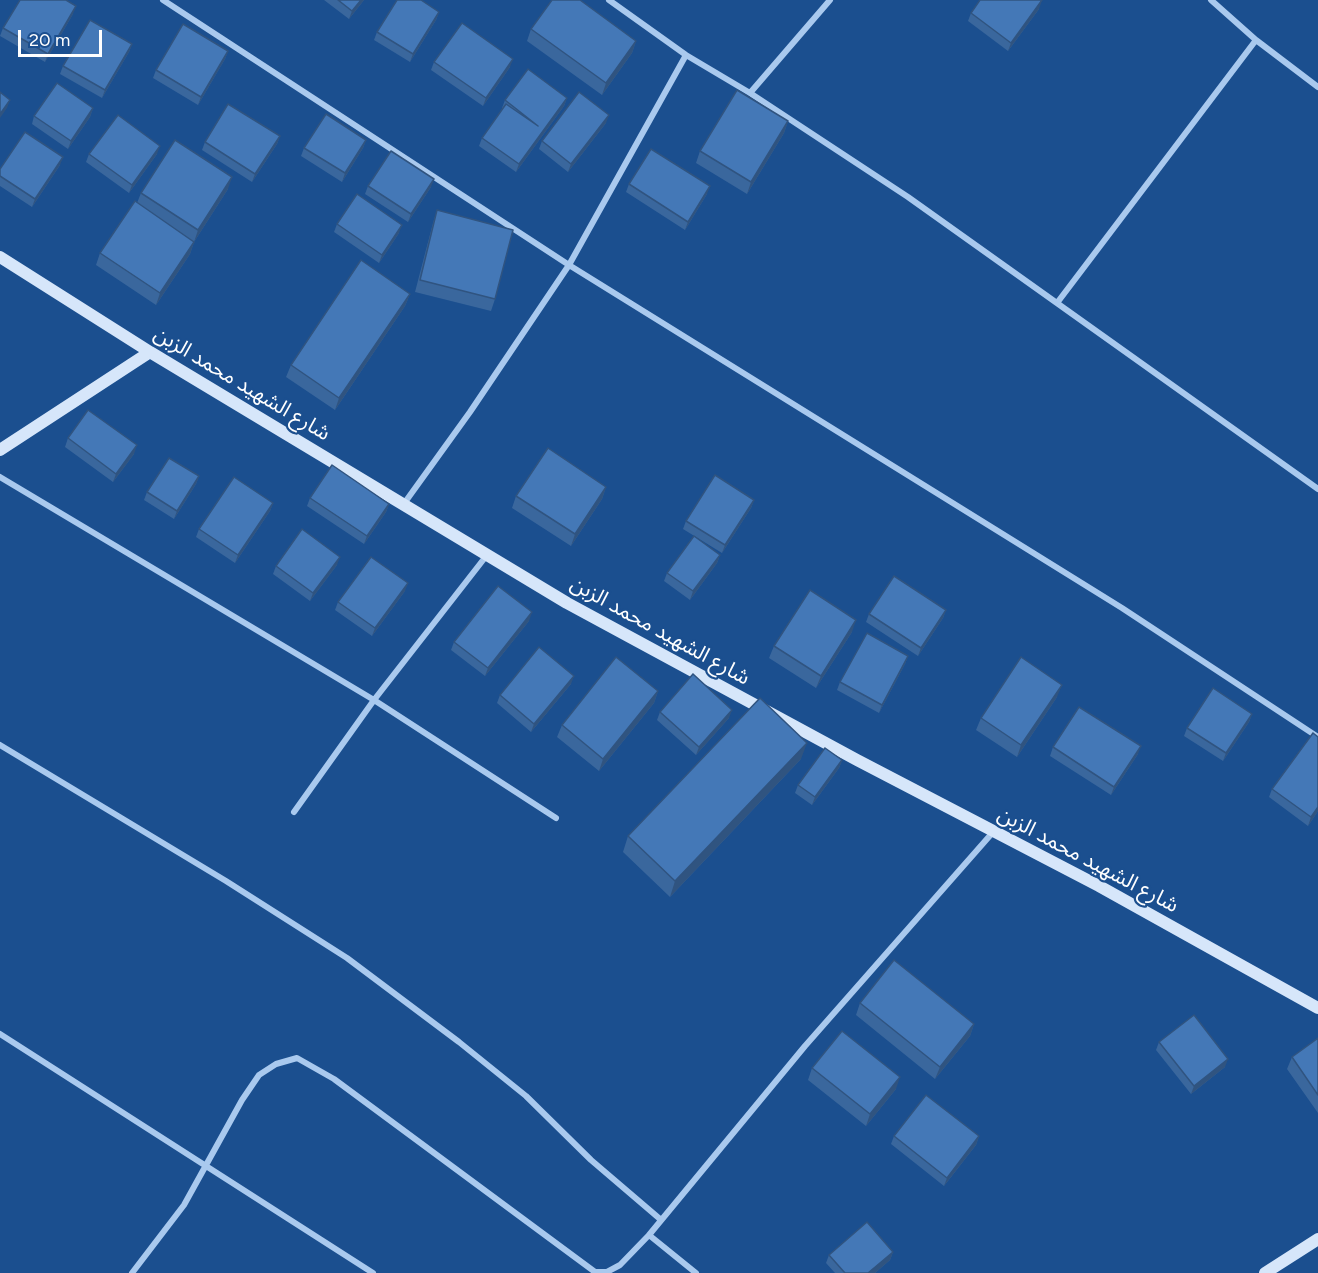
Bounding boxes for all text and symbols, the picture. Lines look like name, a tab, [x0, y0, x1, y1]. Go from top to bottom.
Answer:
scale bar	[21, 18, 105, 56]
text: 20 m	[29, 29, 70, 51]
street label: شارع الشهيد محمد الزبن	[149, 321, 335, 447]
street label: شارع الشهيد محمد الزبن	[566, 571, 754, 691]
street label: شارع الشهيد محمد الزبن	[993, 802, 1183, 918]

